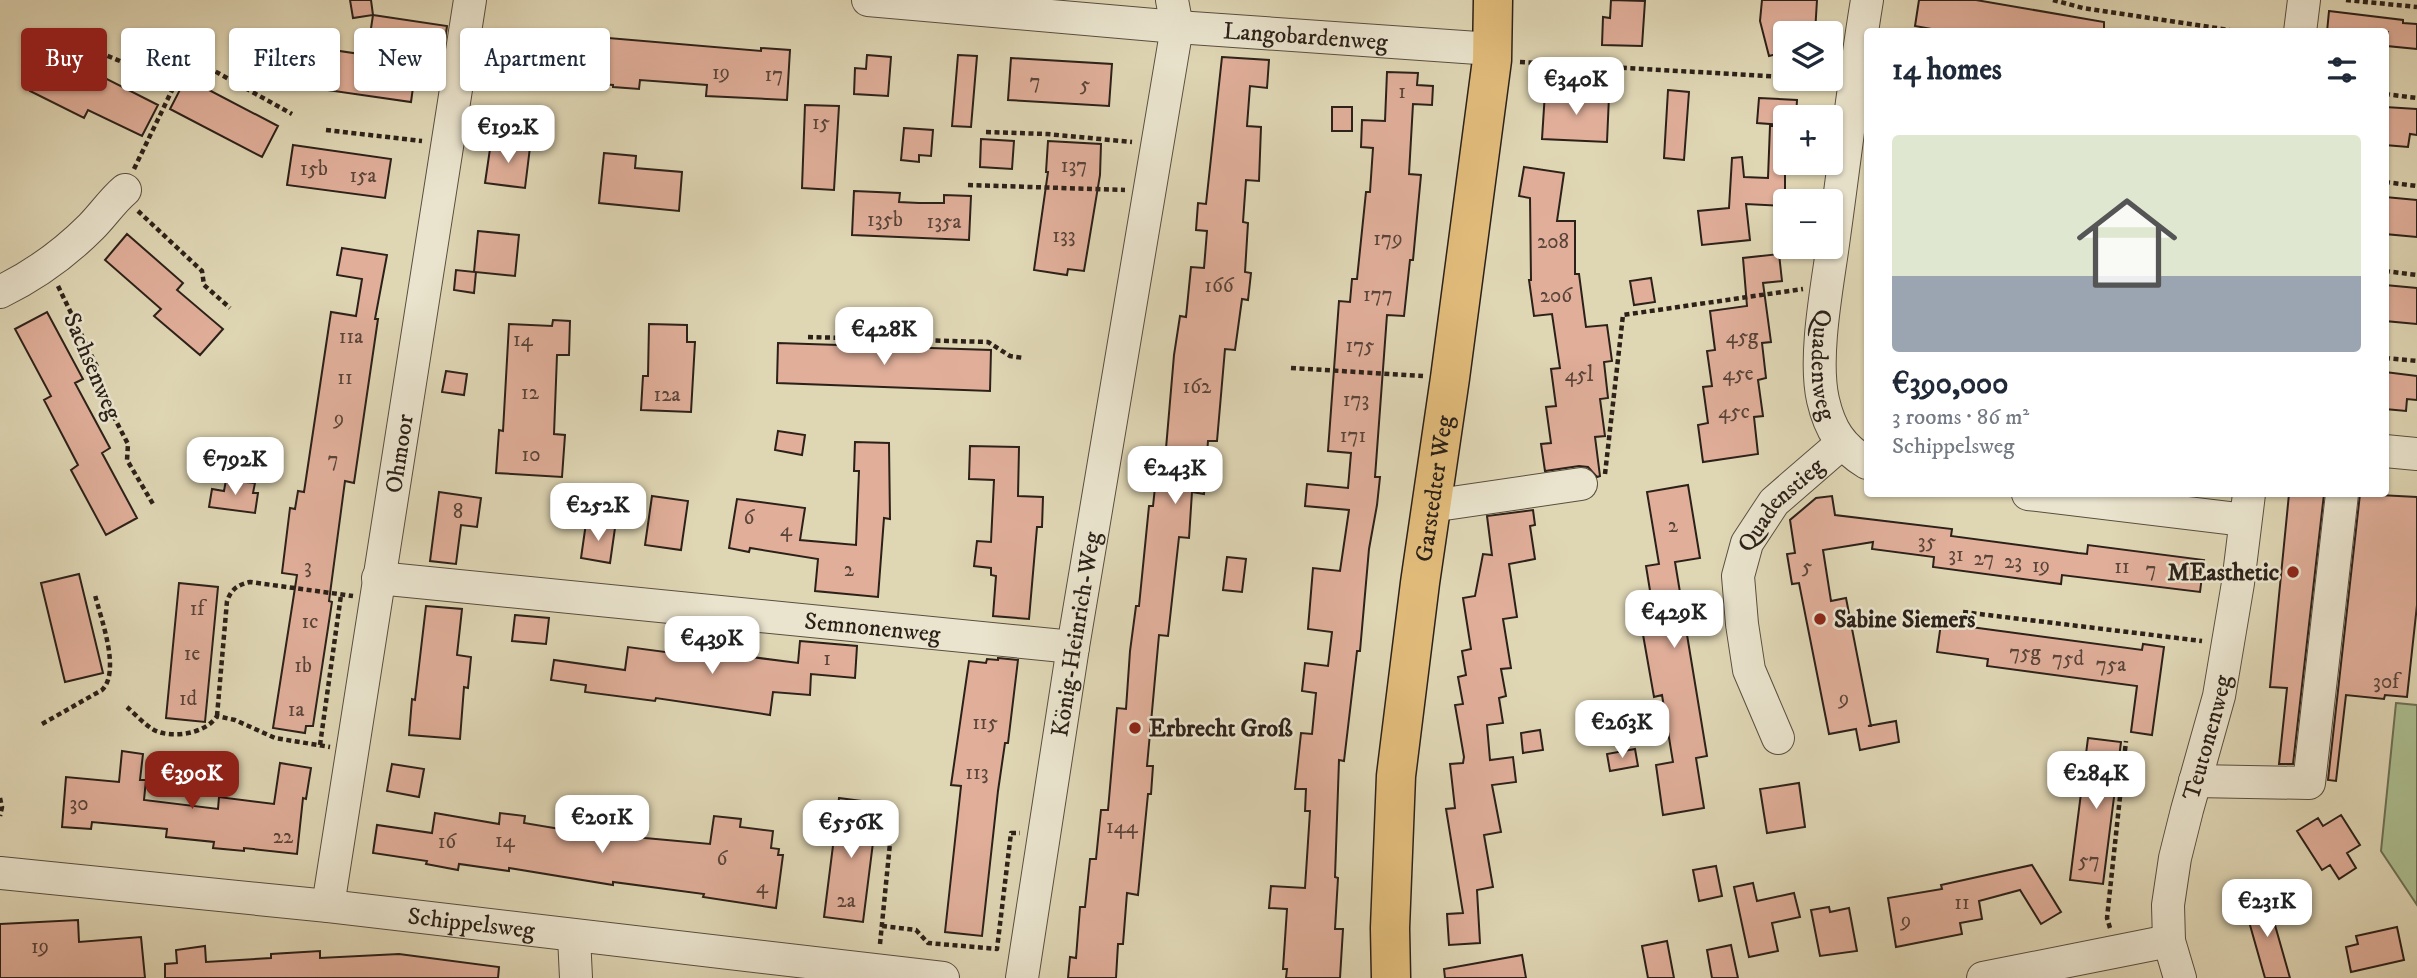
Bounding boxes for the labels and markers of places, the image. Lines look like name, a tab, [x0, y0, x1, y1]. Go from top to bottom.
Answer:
pin: €340K	[1527, 58, 1625, 117]
pin: €192K	[459, 106, 557, 165]
pin: €428K	[835, 308, 933, 367]
pin: €792K	[186, 438, 284, 497]
pin: €243K	[1126, 447, 1224, 506]
pin: €252K	[549, 484, 647, 543]
place label: MEasthetic	[2168, 558, 2280, 588]
marker: MEasthetic	[2285, 564, 2301, 580]
pin: €429K	[1625, 590, 1723, 650]
place label: Sabine Siemers	[1834, 605, 1975, 635]
marker: Sabine Siemers	[1812, 611, 1828, 627]
pin: €439K	[663, 616, 761, 676]
pin: €263K	[1573, 700, 1671, 760]
place label: Erbrecht Groß	[1149, 714, 1293, 744]
marker: Erbrecht Groß	[1127, 720, 1143, 736]
pin: €390K	[143, 752, 241, 811]
pin: €284K	[2047, 752, 2145, 811]
pin: €201K	[553, 796, 651, 855]
pin: €556K	[802, 800, 900, 860]
pin: €231K	[2218, 880, 2316, 939]

